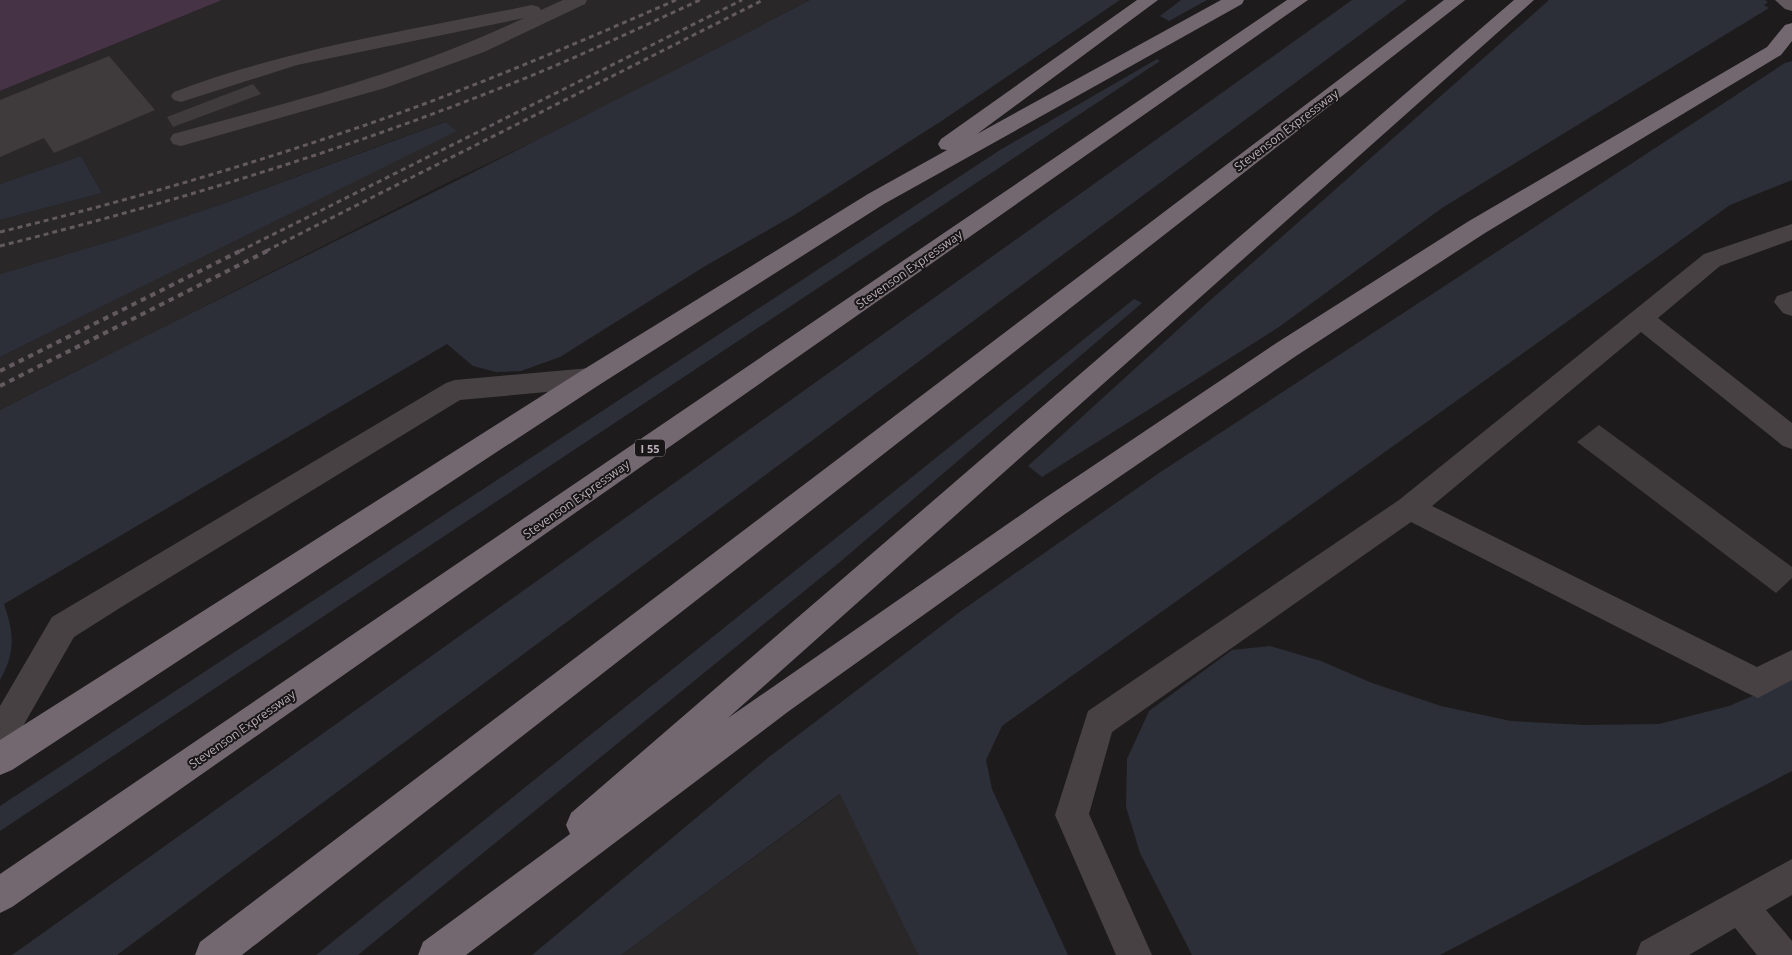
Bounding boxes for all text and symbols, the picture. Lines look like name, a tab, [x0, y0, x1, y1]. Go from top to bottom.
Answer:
street label: Stevenson Expressway	[1230, 85, 1342, 175]
street label: Stevenson Expressway	[852, 225, 966, 312]
road number: I 55	[635, 439, 665, 456]
street label: Stevenson Expressway	[519, 455, 633, 542]
street label: Stevenson Expressway	[185, 685, 299, 772]

